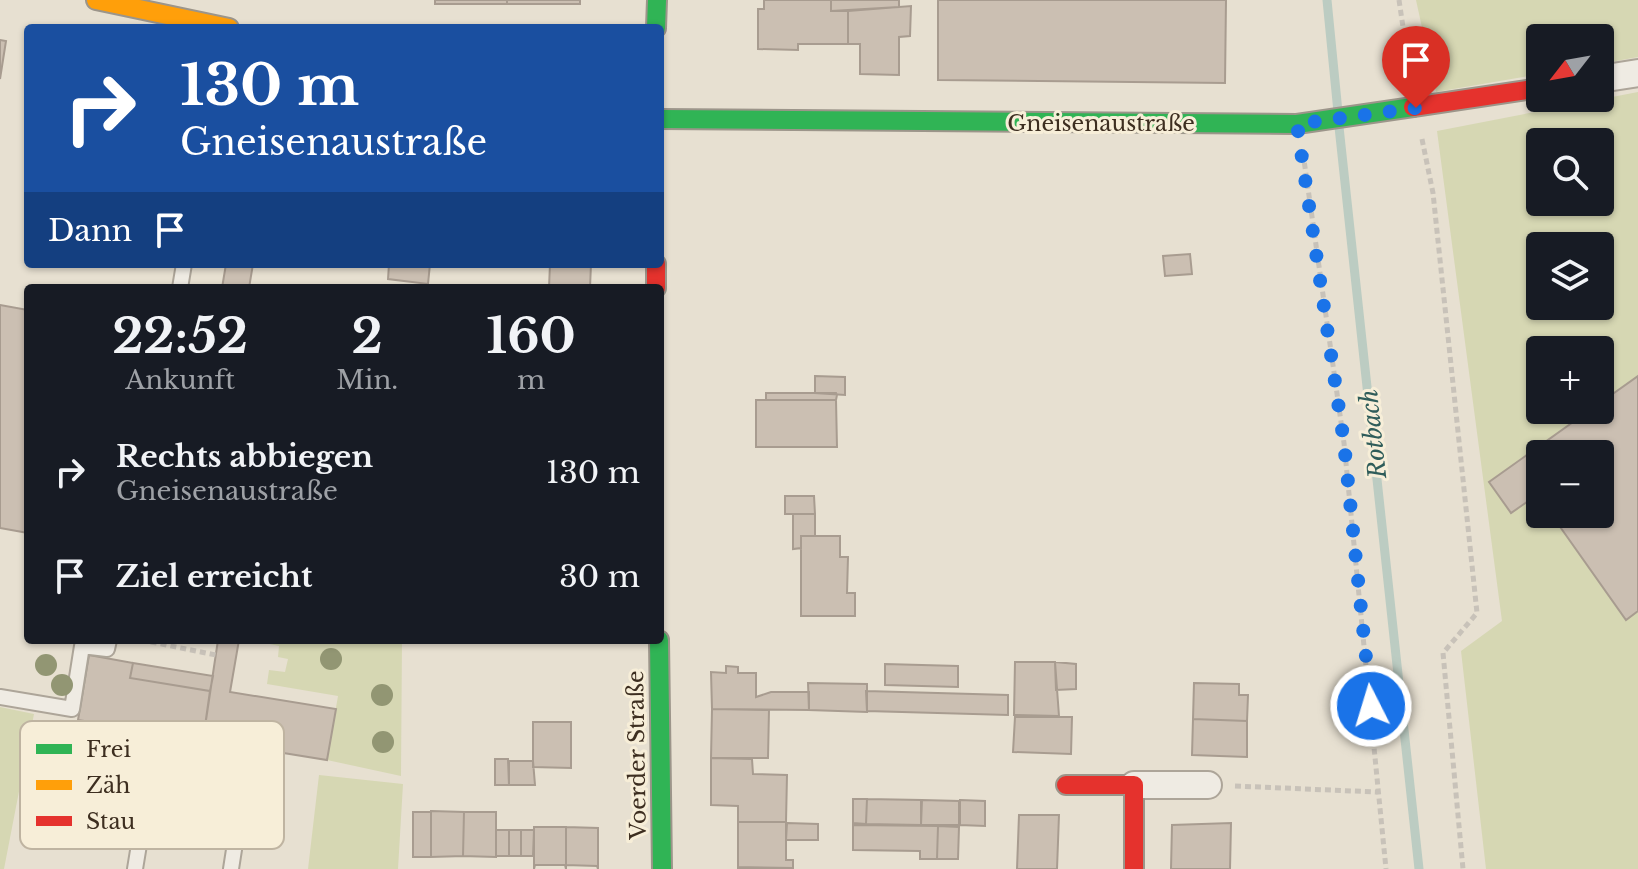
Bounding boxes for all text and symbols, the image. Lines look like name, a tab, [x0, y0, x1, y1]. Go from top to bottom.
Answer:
north arrow	[1526, 24, 1614, 112]
map controls	[1526, 24, 1614, 528]
pin	[1382, 26, 1450, 108]
icon: arrive	[1394, 38, 1438, 82]
text: 130 m	[180, 51, 359, 120]
icon: right	[48, 56, 152, 160]
street label: Gneisenaustraße	[1007, 110, 1195, 137]
text: Gneisenaustraße	[180, 120, 487, 165]
button: search	[1526, 128, 1614, 216]
icon: arrive	[148, 208, 192, 252]
text: Dann	[48, 212, 132, 249]
button: layers	[1526, 232, 1614, 320]
text: 22:52	[112, 306, 248, 366]
text: 2	[352, 306, 383, 366]
text: 160	[486, 306, 576, 366]
button: +	[1526, 336, 1614, 424]
text: Ankunft	[125, 364, 235, 396]
text: Min.	[336, 364, 398, 396]
text: m	[517, 364, 545, 396]
water label: Rotbach	[1354, 388, 1392, 481]
text: Rechts abbiegen	[116, 438, 373, 475]
button: −	[1526, 440, 1614, 528]
icon: right	[48, 450, 92, 494]
text: 130 m	[546, 454, 640, 491]
text: Gneisenaustraße	[116, 475, 338, 507]
icon: arrive	[48, 554, 92, 598]
text: Ziel erreicht	[116, 558, 312, 595]
text: 30 m	[559, 558, 640, 595]
position arrow	[1329, 664, 1413, 748]
street label: Voerder Straße	[622, 670, 652, 841]
legend	[20, 721, 284, 849]
text: Frei	[86, 736, 131, 763]
text: Zäh	[86, 772, 130, 799]
text: Stau	[86, 808, 136, 835]

